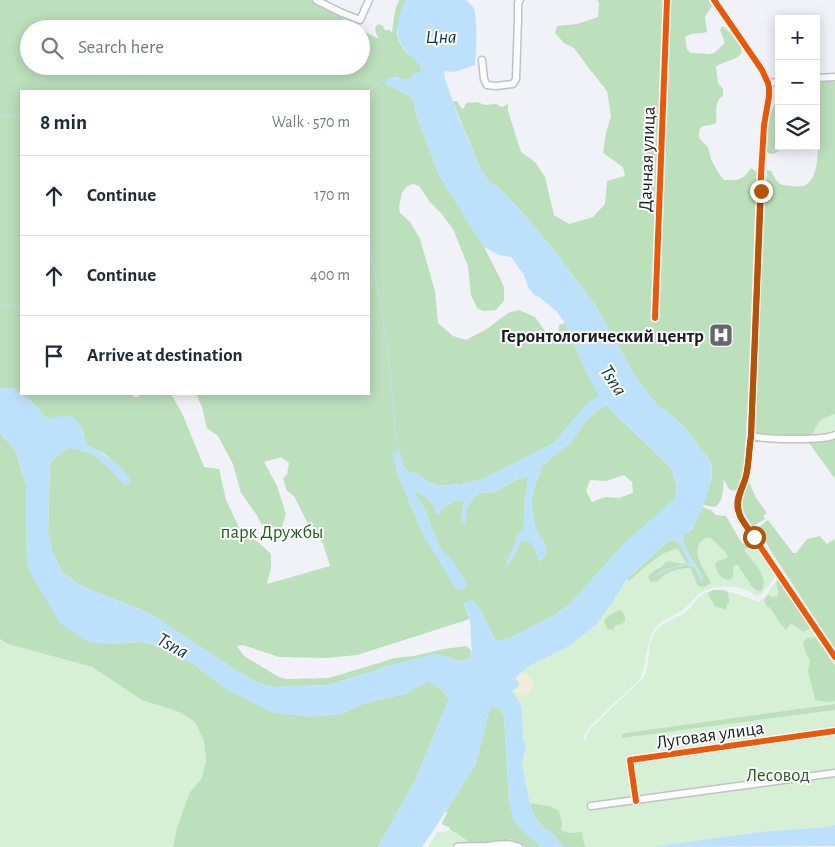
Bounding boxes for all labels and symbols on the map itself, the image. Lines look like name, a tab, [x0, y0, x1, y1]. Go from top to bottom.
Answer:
water label: Цна	[425, 27, 457, 47]
street label: Дачная улица	[636, 106, 659, 212]
route end	[750, 180, 773, 203]
hospital icon: Геронтологический центр	[708, 322, 734, 348]
place label: Геронтологический центр	[500, 327, 704, 346]
water label: Tsna	[596, 361, 630, 400]
park label: парк Дружбы	[220, 523, 324, 542]
route start	[743, 526, 766, 549]
water label: Tsna	[153, 629, 192, 663]
street label: Луговая улица	[655, 718, 766, 752]
park label: Лесовод	[746, 766, 810, 785]

